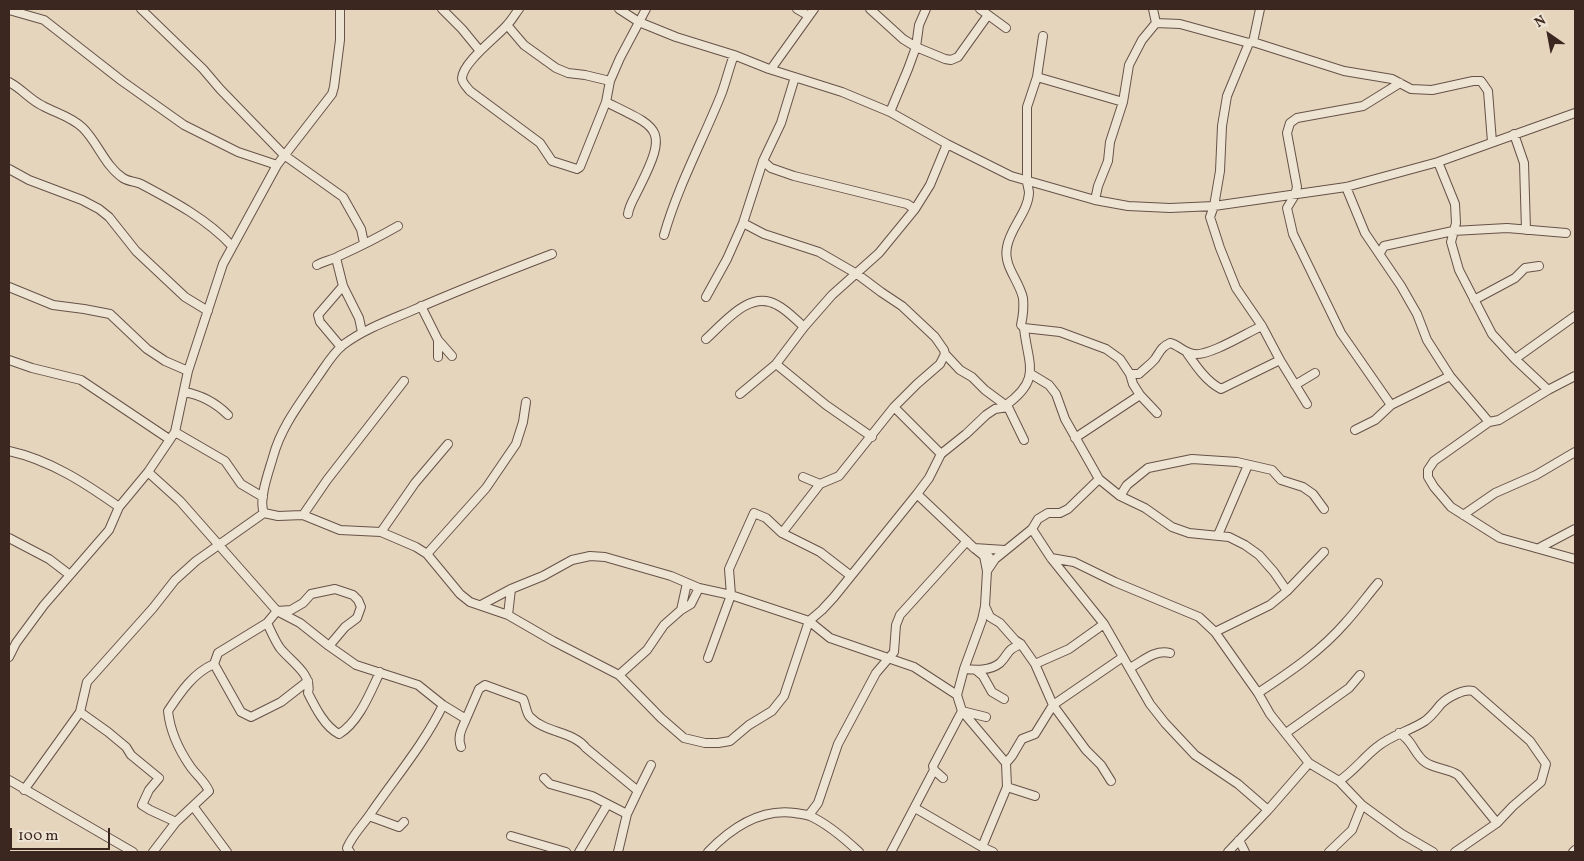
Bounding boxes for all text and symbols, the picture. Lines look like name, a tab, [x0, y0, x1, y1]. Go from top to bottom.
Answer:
north arrow	[1524, 10, 1574, 60]
text: N	[1531, 11, 1550, 33]
scale bar	[12, 818, 112, 850]
text: 100 m	[18, 826, 58, 847]

